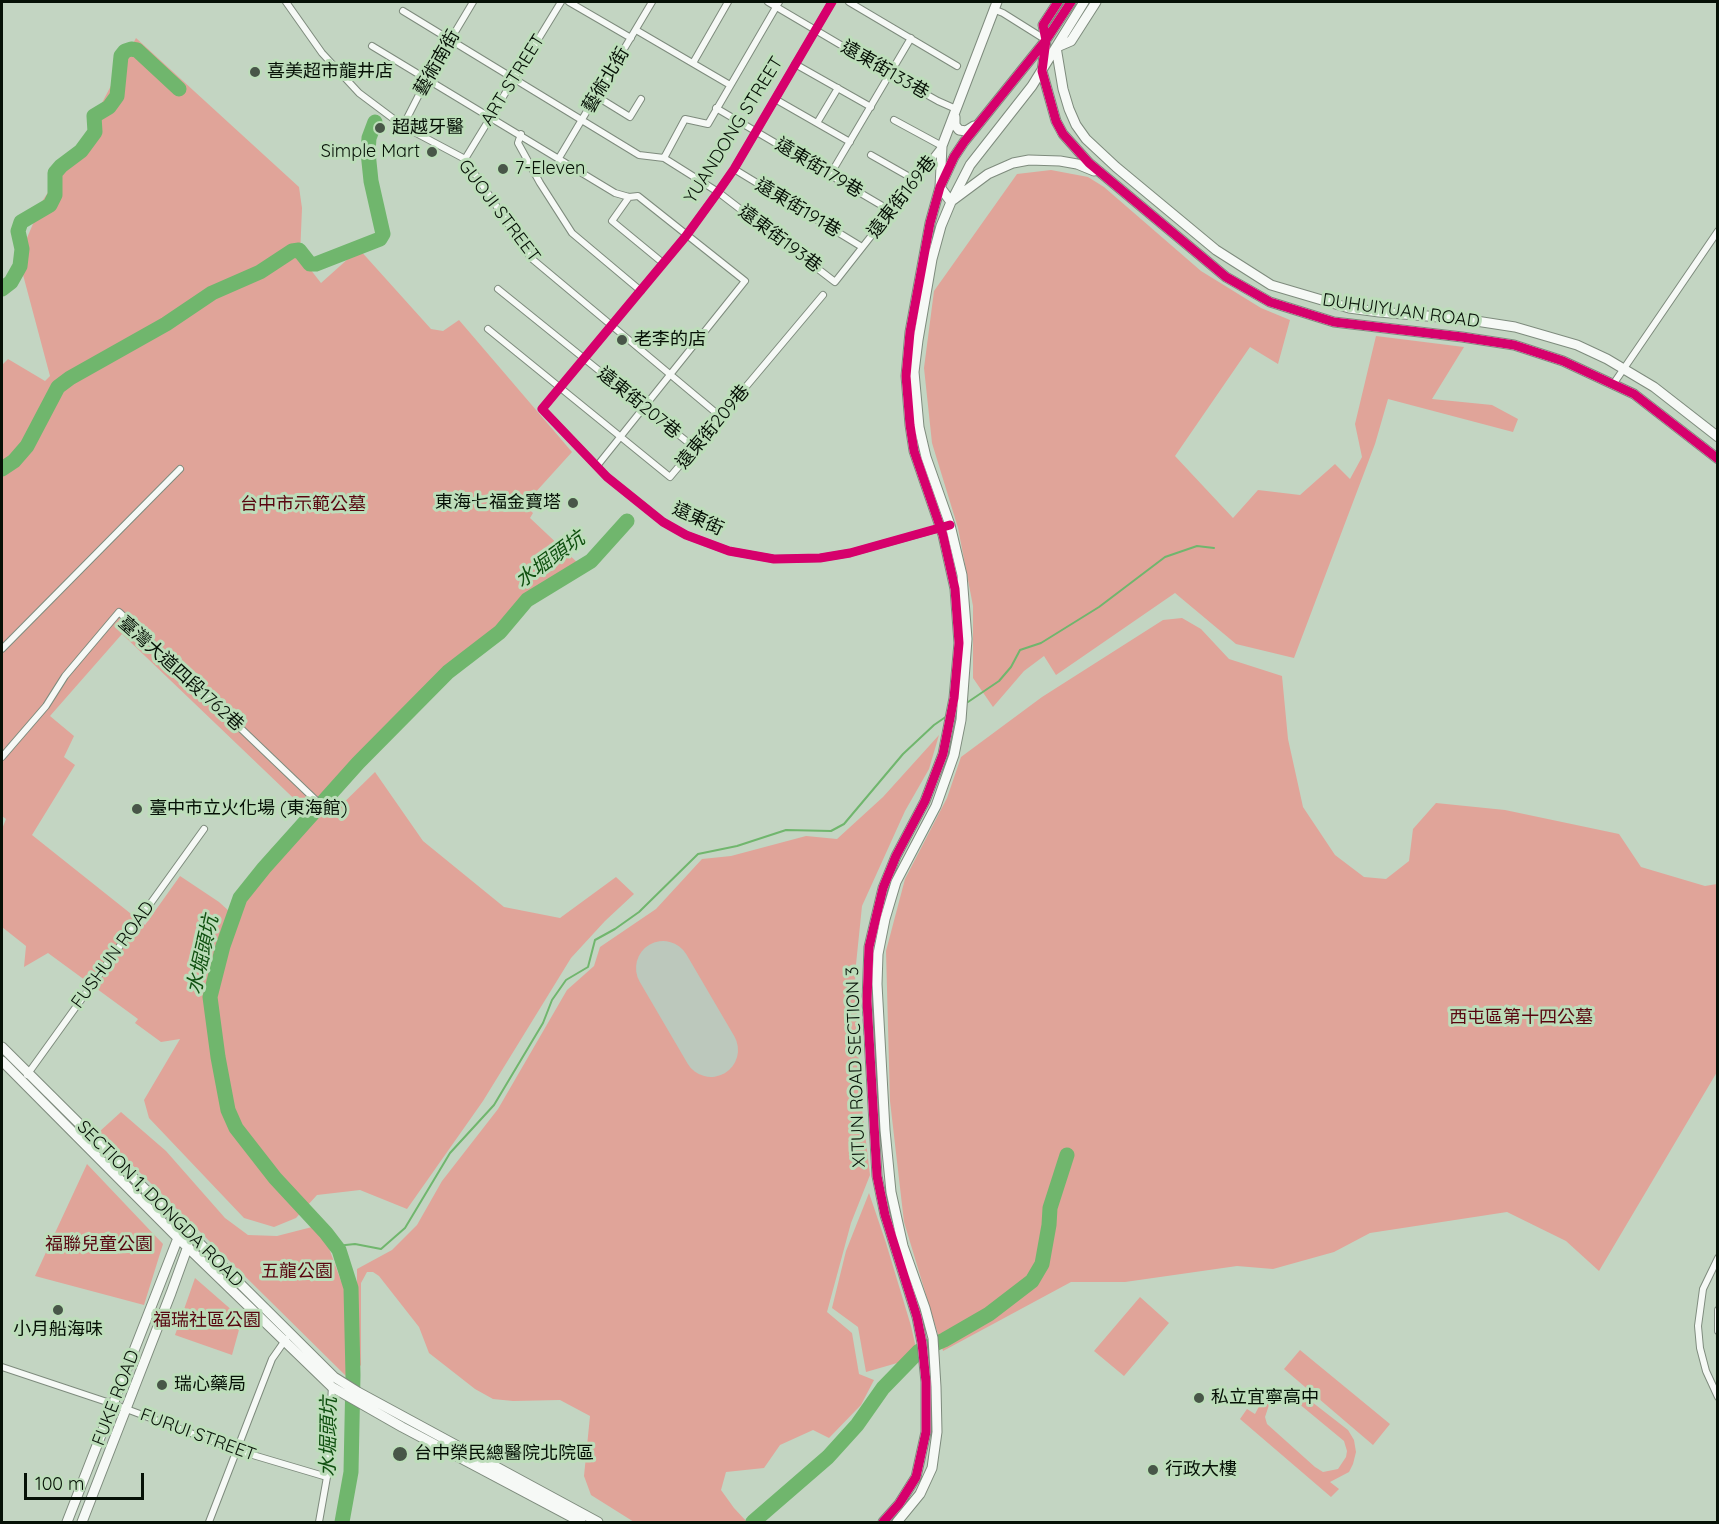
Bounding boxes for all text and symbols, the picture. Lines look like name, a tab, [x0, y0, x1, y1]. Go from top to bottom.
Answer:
street label: 藝術南街	[410, 26, 464, 100]
street label: ART STREET	[476, 30, 550, 130]
street label: 遠東街133巷	[837, 36, 933, 104]
street label: 藝術北街	[578, 44, 634, 116]
street label: YUANDONG STREET	[680, 53, 788, 207]
place label: 喜美超市龍井店	[267, 61, 393, 83]
marker: 喜美超市龍井店	[248, 65, 262, 79]
place label: 超越牙醫	[392, 117, 464, 139]
marker: 超越牙醫	[373, 121, 387, 135]
street label: 遠東街179巷	[771, 134, 867, 202]
place label: Simple Mart	[321, 141, 420, 163]
marker: Simple Mart	[425, 145, 439, 159]
street label: 遠東街169巷	[863, 152, 941, 242]
street label: GUOJI STREET	[453, 155, 545, 267]
place label: 7-Eleven	[515, 158, 586, 180]
marker: 7-Eleven	[496, 162, 510, 176]
street label: 遠東街191巷	[752, 174, 844, 242]
street label: 遠東街193巷	[734, 201, 826, 277]
street label: DUHUIYUAN ROAD	[1321, 289, 1481, 333]
place label: 老李的店	[634, 329, 706, 351]
marker: 老李的店	[615, 333, 629, 347]
street label: 遠東街207巷	[593, 363, 685, 443]
street label: 遠東街209巷	[672, 381, 754, 473]
place label: 東海七福金寶塔	[435, 492, 561, 514]
park label: 台中市示範公墓	[240, 494, 366, 516]
marker: 東海七福金寶塔	[566, 496, 580, 510]
street label: 遠東街	[669, 498, 727, 540]
water label: 水堀頭坑	[511, 527, 589, 593]
street label: 臺灣大道四段1762巷	[114, 612, 248, 736]
place label: 臺中市立火化場 (東海館)	[149, 798, 347, 820]
marker: 臺中市立火化場 (東海館)	[130, 802, 144, 816]
street label: FUSHUN ROAD	[67, 897, 159, 1013]
water label: 水堀頭坑	[182, 913, 224, 997]
street label: XITUN ROAD SECTION 3	[842, 966, 870, 1168]
park label: 西屯區第十四公墓	[1449, 1007, 1593, 1029]
street label: SECTION 1, DONGDA ROAD	[72, 1116, 248, 1292]
park label: 福聯兒童公園	[45, 1234, 153, 1256]
park label: 五龍公園	[261, 1261, 333, 1283]
marker: 小月船海味	[51, 1303, 65, 1317]
park label: 福瑞社區公園	[153, 1310, 261, 1332]
place label: 小月船海味	[13, 1319, 103, 1341]
street label: FUKE ROAD	[88, 1347, 144, 1449]
place label: 瑞心藥局	[174, 1374, 246, 1396]
marker: 瑞心藥局	[155, 1378, 169, 1392]
place label: 私立宜寧高中	[1211, 1387, 1319, 1409]
marker: 私立宜寧高中	[1192, 1391, 1206, 1405]
water label: 水堀頭坑	[316, 1397, 342, 1477]
street label: FURUI STREET	[137, 1404, 259, 1466]
place label: 台中榮民總醫院北院區	[414, 1443, 594, 1465]
marker: 台中榮民總醫院北院區	[391, 1445, 409, 1463]
place label: 行政大樓	[1165, 1459, 1237, 1481]
scale bar	[27, 1461, 147, 1499]
marker: 行政大樓	[1146, 1463, 1160, 1477]
text: 100 m	[35, 1472, 84, 1495]

